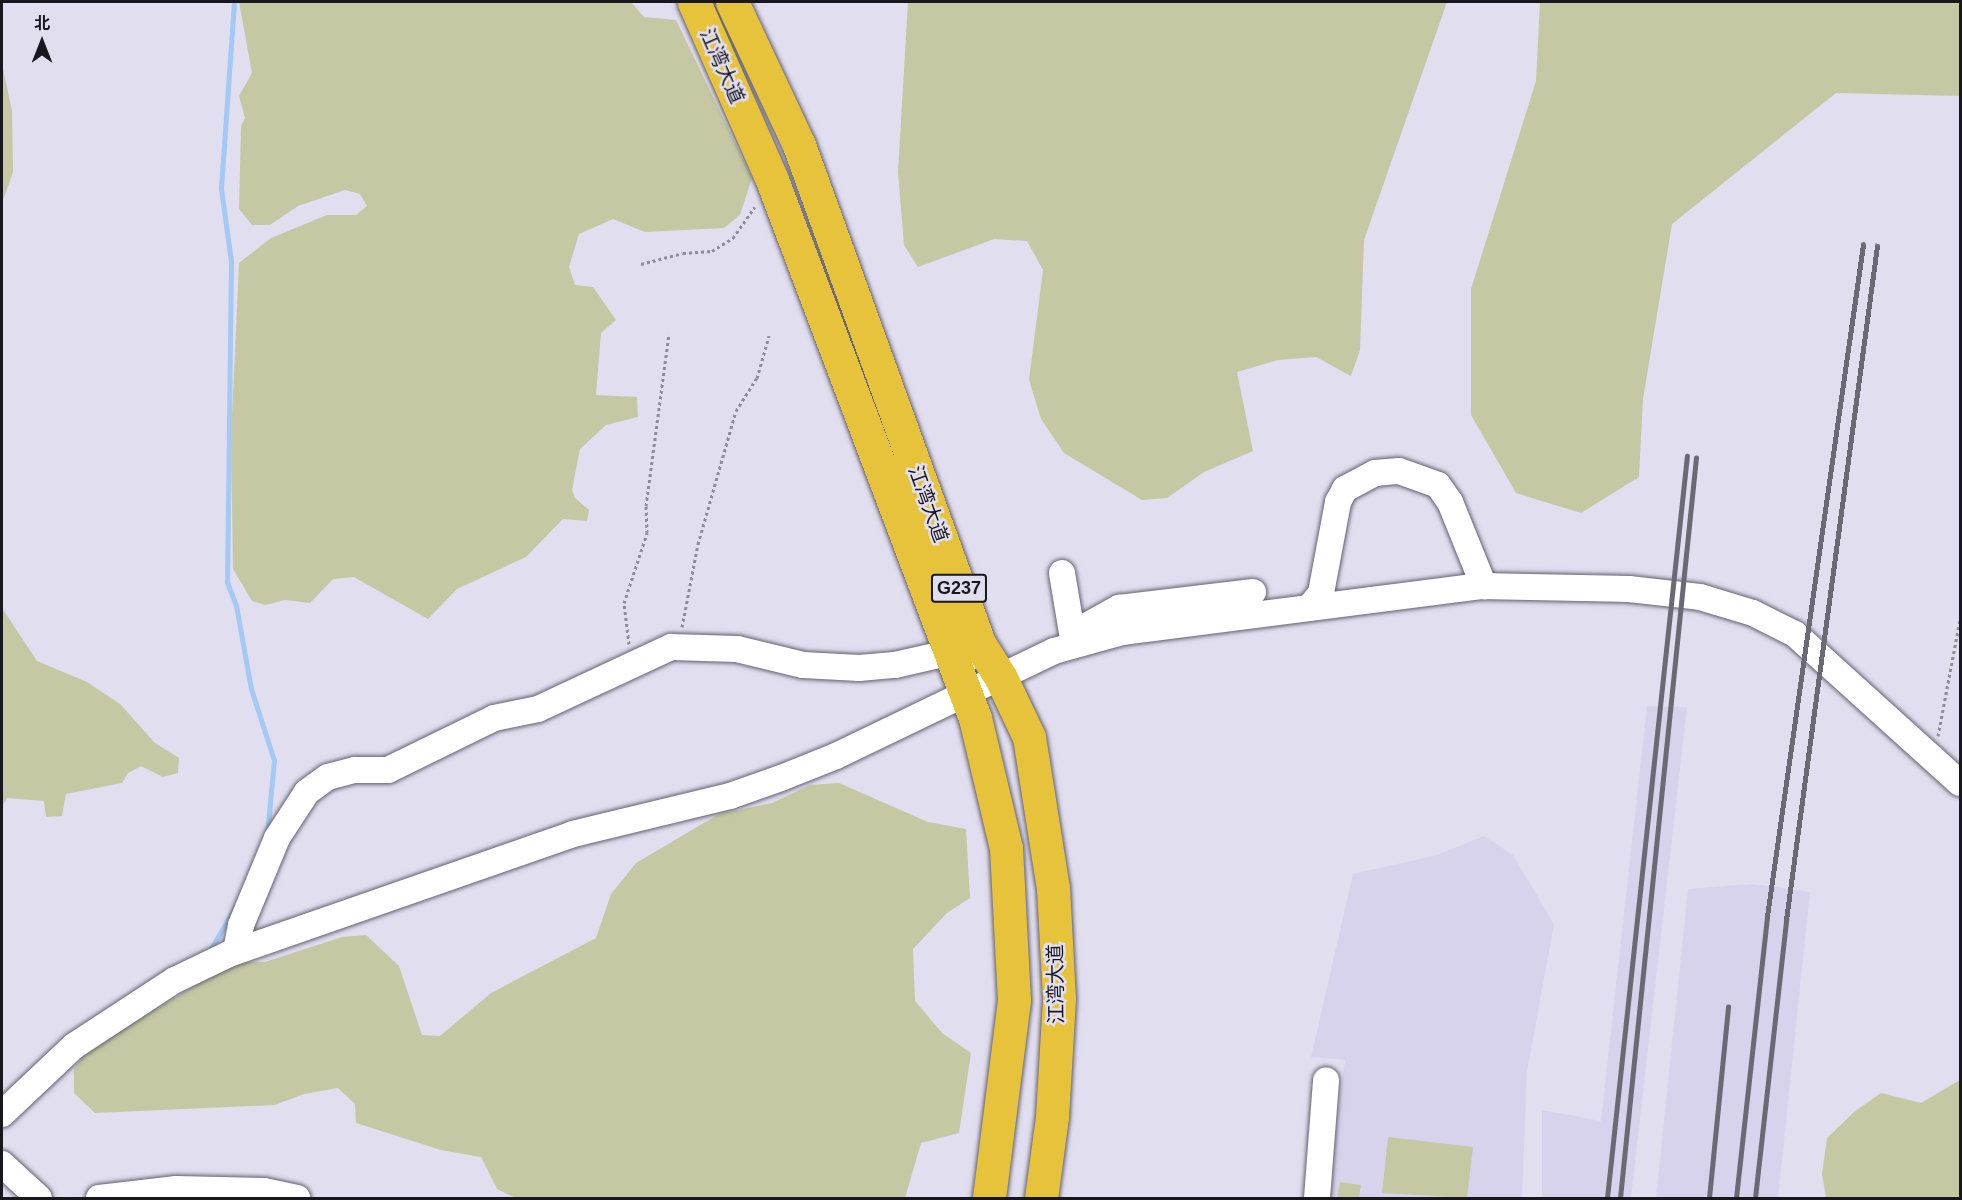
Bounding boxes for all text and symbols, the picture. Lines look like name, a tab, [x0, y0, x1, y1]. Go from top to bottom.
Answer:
north arrow	[12, 12, 72, 72]
text: 北	[34, 15, 50, 32]
street label: 江湾大道	[695, 25, 749, 107]
street label: 江湾大道	[903, 462, 953, 546]
road number: G237	[930, 573, 988, 603]
street label: 江湾大道	[1043, 944, 1069, 1024]

